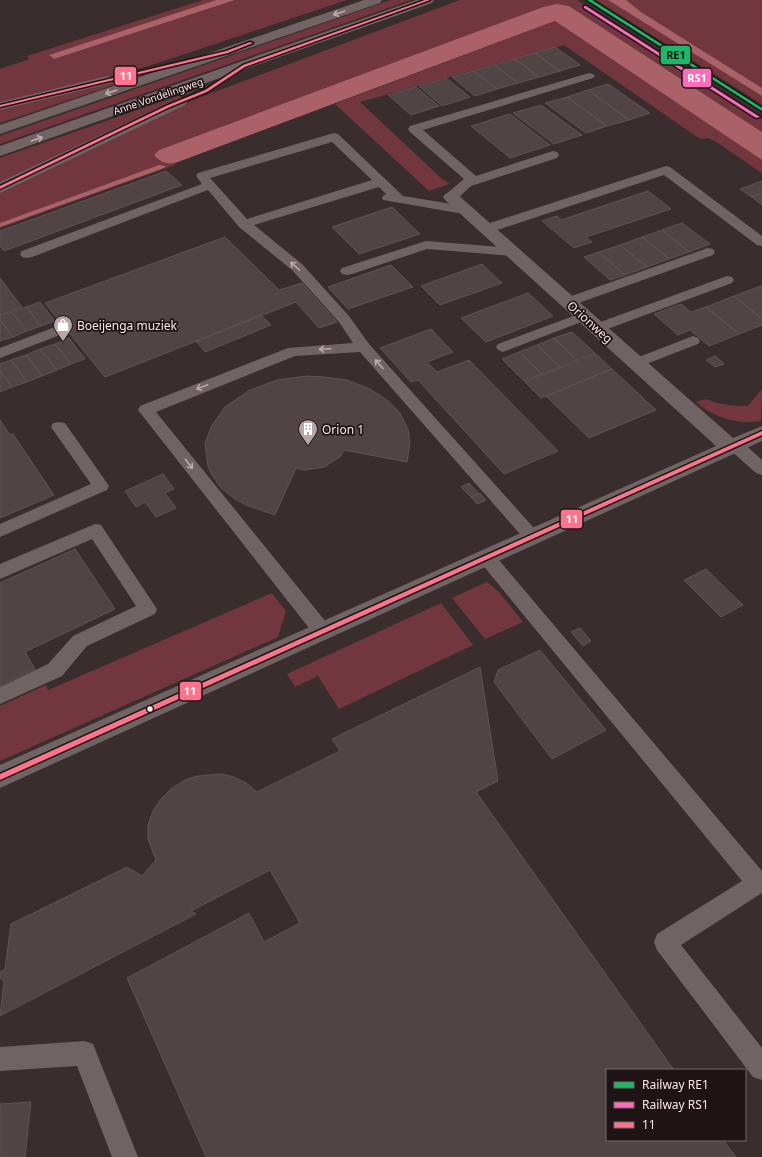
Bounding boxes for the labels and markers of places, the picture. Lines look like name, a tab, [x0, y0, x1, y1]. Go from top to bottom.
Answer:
shop icon: Boeijenga muziek	[52, 314, 74, 342]
place label: Boeijenga muziek	[77, 317, 178, 334]
building icon: Orion 1	[297, 418, 319, 446]
place label: Orion 1	[322, 421, 364, 438]
unlabelled marker	[145, 704, 155, 714]

